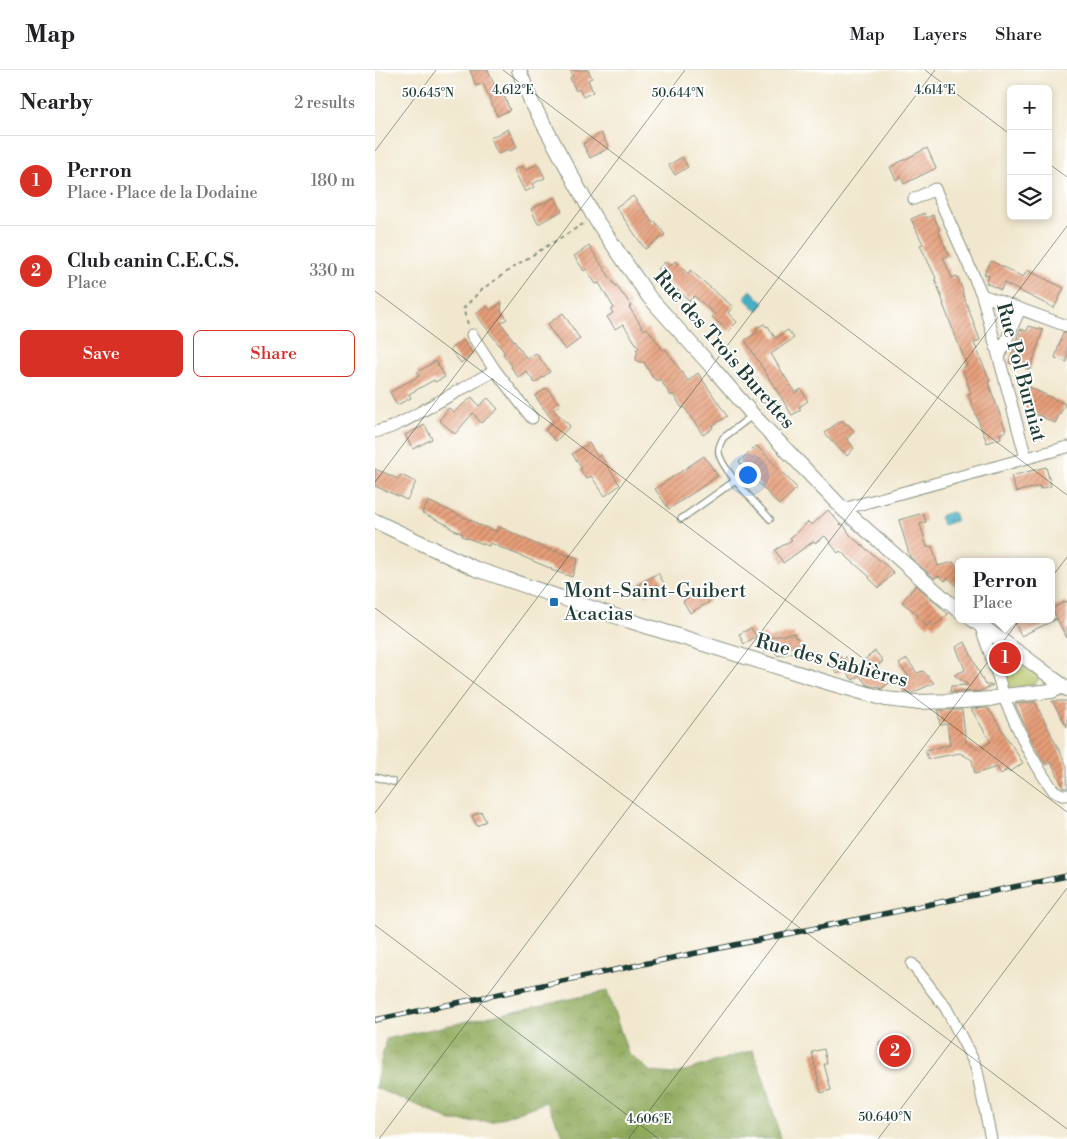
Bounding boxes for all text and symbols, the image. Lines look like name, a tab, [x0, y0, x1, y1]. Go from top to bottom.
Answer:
text: Map	[25, 20, 75, 50]
text: Map	[850, 23, 885, 46]
text: Layers	[913, 23, 967, 46]
text: Share	[995, 23, 1042, 46]
text: 4.612°E	[492, 83, 534, 98]
text: 4.614°E	[914, 83, 956, 98]
map controls	[1007, 85, 1052, 220]
button: +	[1007, 85, 1052, 130]
text: 50.645°N	[402, 86, 454, 101]
text: 50.644°N	[652, 86, 704, 101]
text: Nearby	[20, 90, 93, 116]
text: 2 results	[294, 93, 355, 113]
button: −	[1007, 130, 1052, 175]
text: Perron	[67, 159, 132, 183]
text: 1	[32, 171, 40, 191]
text: 180 m	[311, 171, 355, 191]
button: layers	[1007, 175, 1052, 220]
text: Place · Place de la Dodaine	[67, 183, 258, 203]
text: Club canin C.E.C.S.	[67, 249, 239, 273]
text: 2	[31, 261, 41, 281]
text: 330 m	[309, 261, 355, 281]
street label: Rue des Trois Burettes	[648, 265, 800, 435]
text: Place	[67, 273, 107, 293]
street label: Rue Pol Burniat	[990, 300, 1051, 445]
button: Save	[20, 330, 183, 377]
button: Share	[193, 330, 355, 377]
your location	[735, 462, 761, 488]
popup	[955, 558, 1055, 623]
text: Perron	[973, 569, 1037, 593]
place label: Mont-Saint-Guibert Acacias	[563, 579, 746, 627]
text: Place	[973, 593, 1013, 613]
marker: Mont-Saint-Guibert Acacias	[548, 596, 560, 608]
street label: Rue des Sablières	[753, 629, 911, 694]
pin: 1	[989, 639, 1021, 677]
pin: 2	[879, 1032, 911, 1070]
text: 50.640°N	[858, 1110, 912, 1125]
text: 4.606°E	[626, 1112, 672, 1127]

